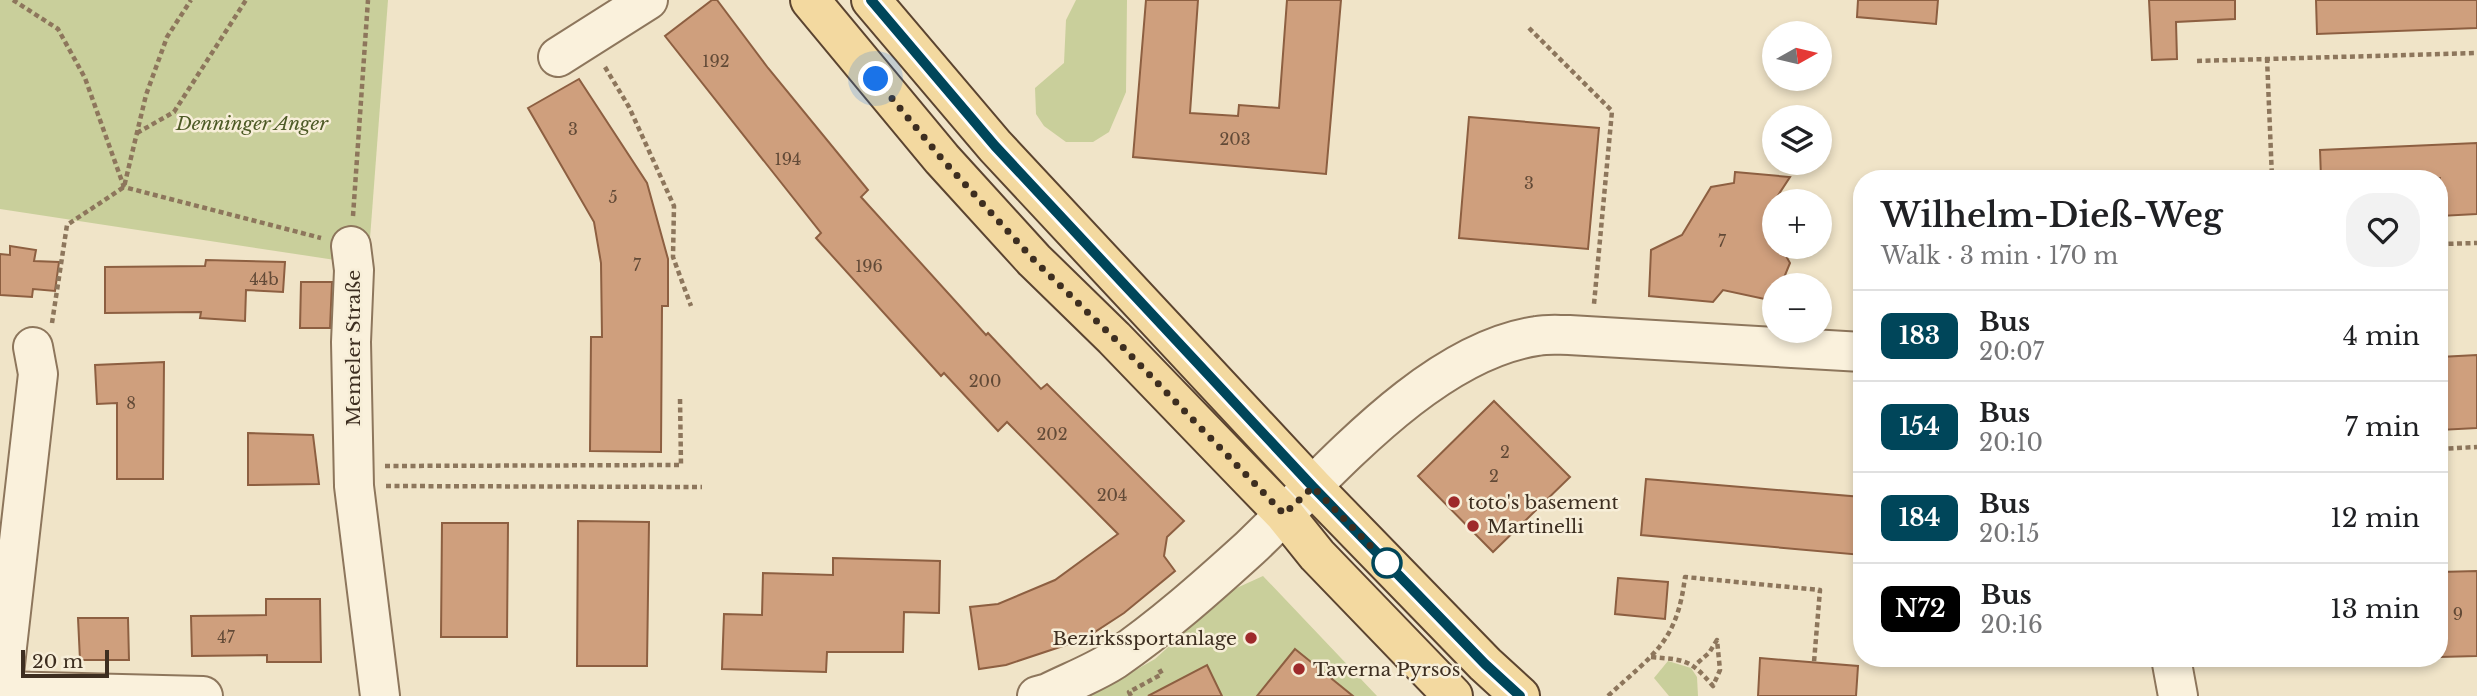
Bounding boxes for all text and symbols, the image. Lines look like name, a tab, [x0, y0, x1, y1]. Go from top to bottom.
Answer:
north arrow	[1762, 21, 1832, 91]
map controls	[1762, 21, 1832, 343]
house number: 192	[702, 51, 730, 71]
your location	[858, 61, 893, 96]
button: layers	[1762, 105, 1832, 175]
park label: Denninger Anger	[175, 112, 329, 135]
house number: 3	[568, 119, 578, 139]
house number: 203	[1219, 129, 1251, 149]
house number: 194	[775, 149, 801, 169]
house number: 3	[1524, 173, 1534, 193]
house number: 5	[608, 187, 618, 207]
button: +	[1762, 189, 1832, 259]
button: heart	[2346, 193, 2420, 267]
text: Wilhelm-Dieß-Weg	[1881, 195, 2223, 236]
house number: 7	[1718, 231, 1727, 251]
text: Walk · 3 min · 170 m	[1881, 242, 2118, 270]
house number: 7	[633, 255, 642, 275]
house number: 196	[855, 256, 883, 276]
house number: 44b	[249, 269, 279, 289]
street label: Memeler Straße	[342, 270, 365, 426]
button: −	[1762, 273, 1832, 343]
text: Bus	[1979, 306, 2030, 338]
text: 4 min	[2343, 320, 2420, 352]
text: 183	[1899, 321, 1940, 350]
text: 20:07	[1979, 338, 2044, 366]
house number: 200	[969, 371, 1001, 391]
house number: 8	[126, 393, 136, 413]
text: Bus	[1979, 397, 2030, 429]
text: 7 min	[2345, 411, 2420, 443]
text: 154	[1899, 412, 1940, 441]
house number: 202	[1036, 424, 1068, 444]
text: 20:10	[1979, 429, 2043, 457]
house number: 2	[1500, 442, 1510, 462]
house number: 2	[1489, 466, 1499, 486]
house number: 204	[1097, 485, 1127, 505]
text: Bus	[1979, 488, 2030, 520]
place label: toto's basement	[1468, 491, 1620, 514]
marker: toto's basement	[1446, 494, 1462, 510]
text: 12 min	[2330, 502, 2420, 534]
text: 184	[1899, 503, 1940, 532]
place label: Martinelli	[1487, 515, 1584, 538]
marker: Martinelli	[1465, 518, 1481, 534]
text: 20:15	[1979, 520, 2039, 548]
unlabelled marker	[1372, 548, 1402, 578]
text: Bus	[1981, 579, 2032, 611]
text: 13 min	[2330, 593, 2420, 625]
text: N72	[1895, 594, 1946, 623]
house number: 9	[2453, 604, 2463, 624]
text: 20:16	[1981, 611, 2043, 639]
house number: 47	[217, 627, 236, 647]
place label: Bezirkssportanlage	[1052, 627, 1237, 650]
marker: Bezirkssportanlage	[1243, 630, 1259, 646]
scale bar	[21, 647, 108, 679]
text: 20 m	[32, 650, 83, 673]
place label: Taverna Pyrsos	[1313, 658, 1460, 681]
marker: Taverna Pyrsos	[1291, 661, 1307, 677]

